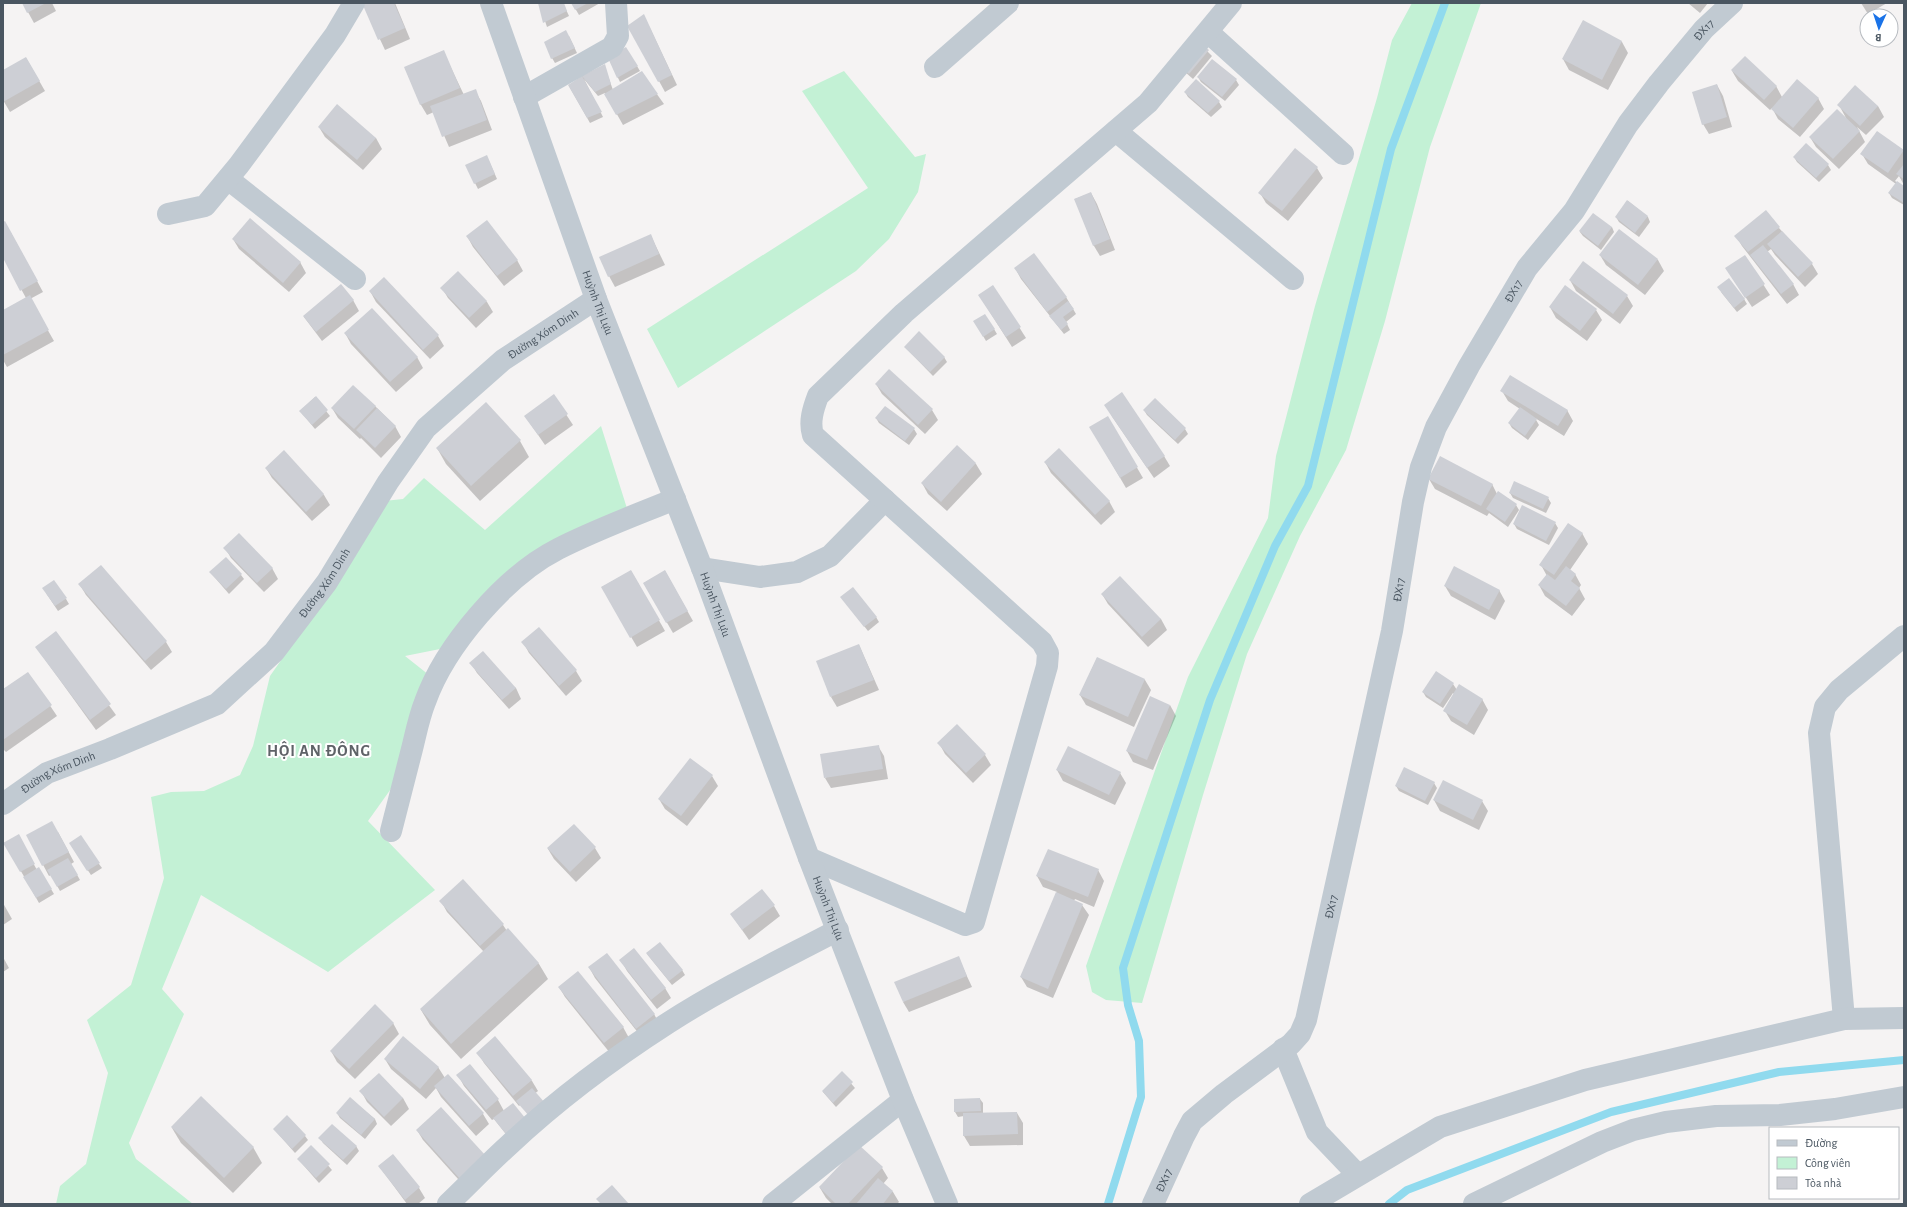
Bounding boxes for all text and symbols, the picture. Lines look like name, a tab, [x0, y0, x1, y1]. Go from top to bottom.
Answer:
north arrow	[1859, 8, 1899, 48]
street label: ĐX17	[1691, 17, 1716, 43]
text: B	[1874, 32, 1882, 43]
street label: Huỳnh Thị Lựu	[580, 269, 615, 337]
street label: ĐX17	[1502, 278, 1525, 305]
street label: Đường Xóm Dinh	[506, 306, 580, 361]
street label: Đường Xóm Dinh	[296, 546, 352, 620]
street label: Huỳnh Thị Lựu	[698, 570, 733, 638]
street label: ĐX17	[1391, 577, 1407, 603]
district label: HỘI AN ĐÔNG	[267, 741, 371, 759]
street label: Đường Xóm Dinh	[18, 749, 97, 796]
street label: Huỳnh Thị Lựu	[811, 874, 846, 942]
street label: ĐX17	[1323, 894, 1340, 920]
legend	[1769, 1127, 1899, 1199]
text: Đường	[1805, 1137, 1838, 1149]
text: Công viên	[1805, 1157, 1851, 1169]
street label: ĐX17	[1153, 1167, 1174, 1194]
text: Tòa nhà	[1805, 1177, 1842, 1189]

